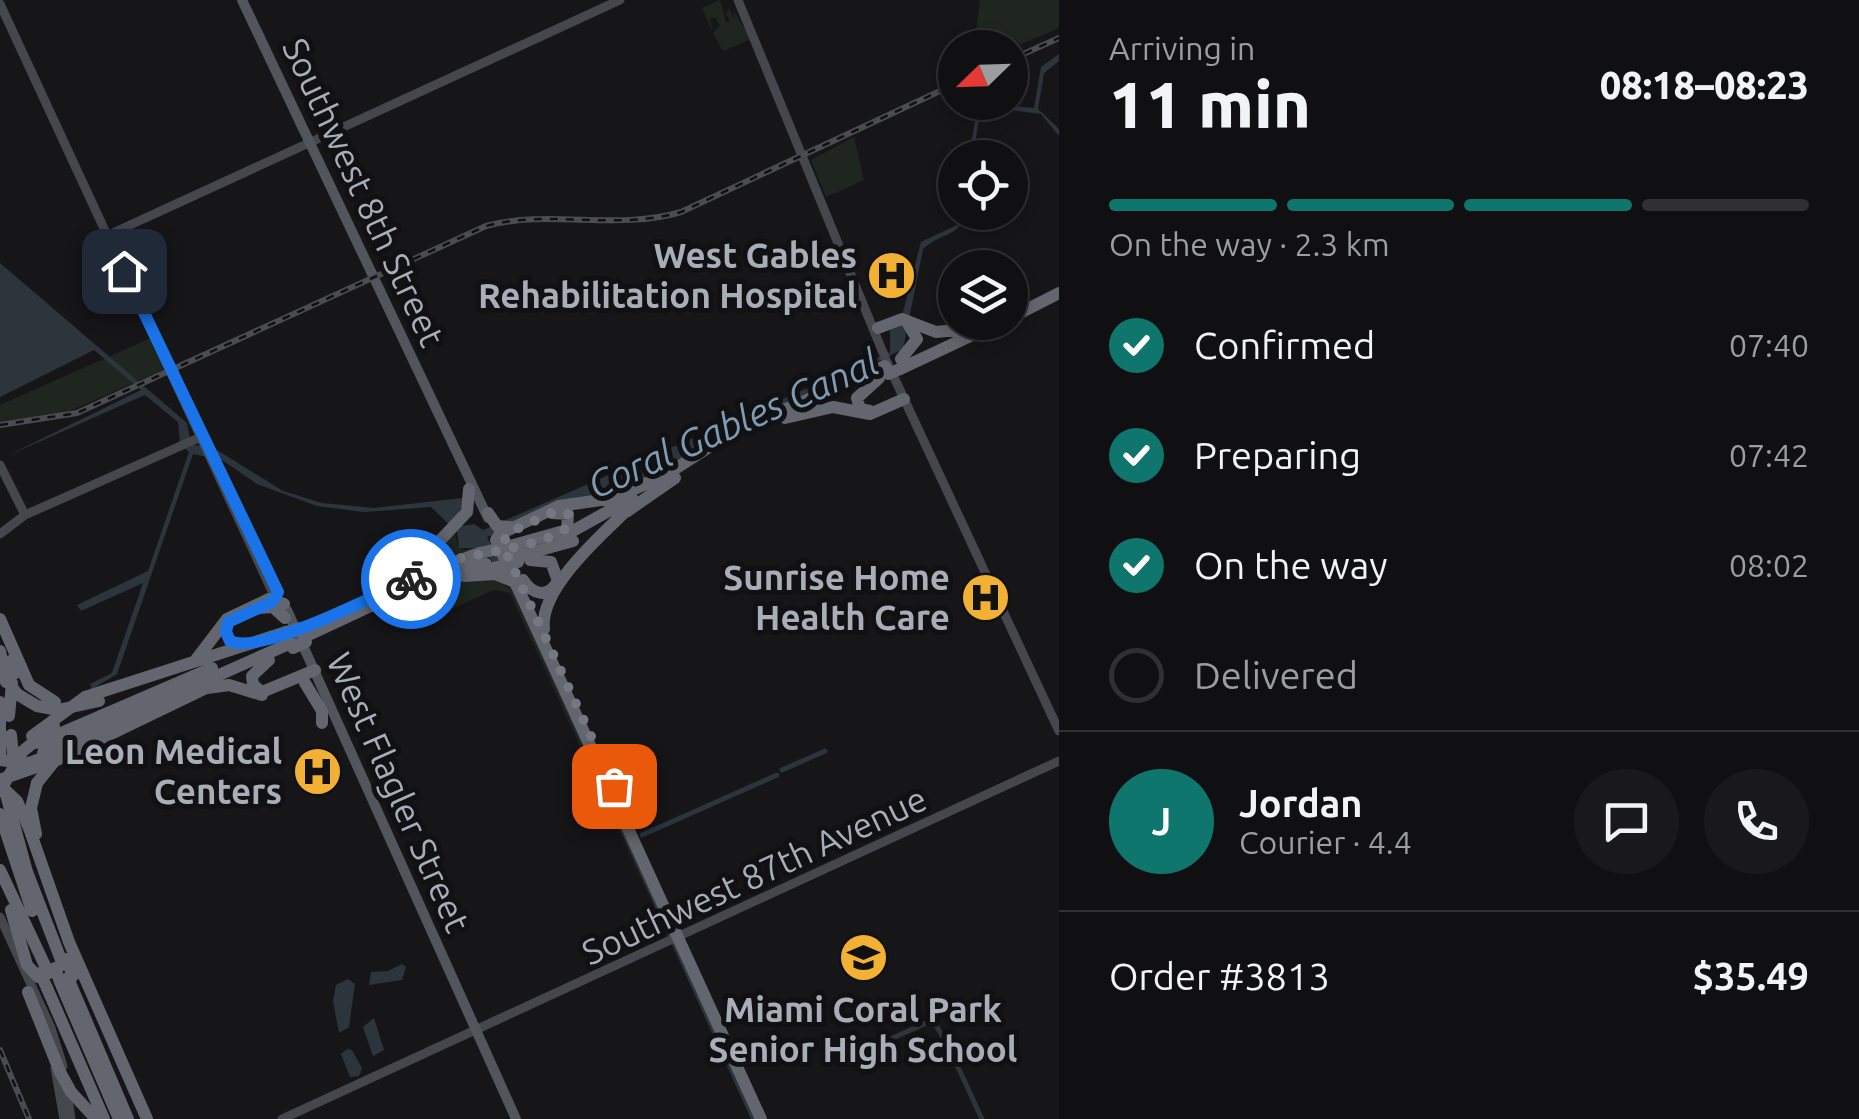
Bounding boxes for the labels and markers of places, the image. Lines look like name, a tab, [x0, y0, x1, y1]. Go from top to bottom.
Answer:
pin	[82, 229, 167, 314]
place label: West Gables Rehabilitation Hospital	[478, 235, 857, 315]
hospital icon: West Gables Rehabilitation Hospital	[866, 249, 918, 301]
place label: Sunrise Home Health Care	[723, 557, 950, 637]
hospital icon: Sunrise Home Health Care	[959, 571, 1011, 623]
place label: Leon Medical Centers	[65, 731, 282, 811]
pin	[572, 744, 657, 829]
hospital icon: Leon Medical Centers	[291, 745, 343, 797]
school or university icon: Miami Coral Park Senior High School	[837, 931, 889, 983]
place label: Miami Coral Park Senior High School	[709, 989, 1017, 1069]

